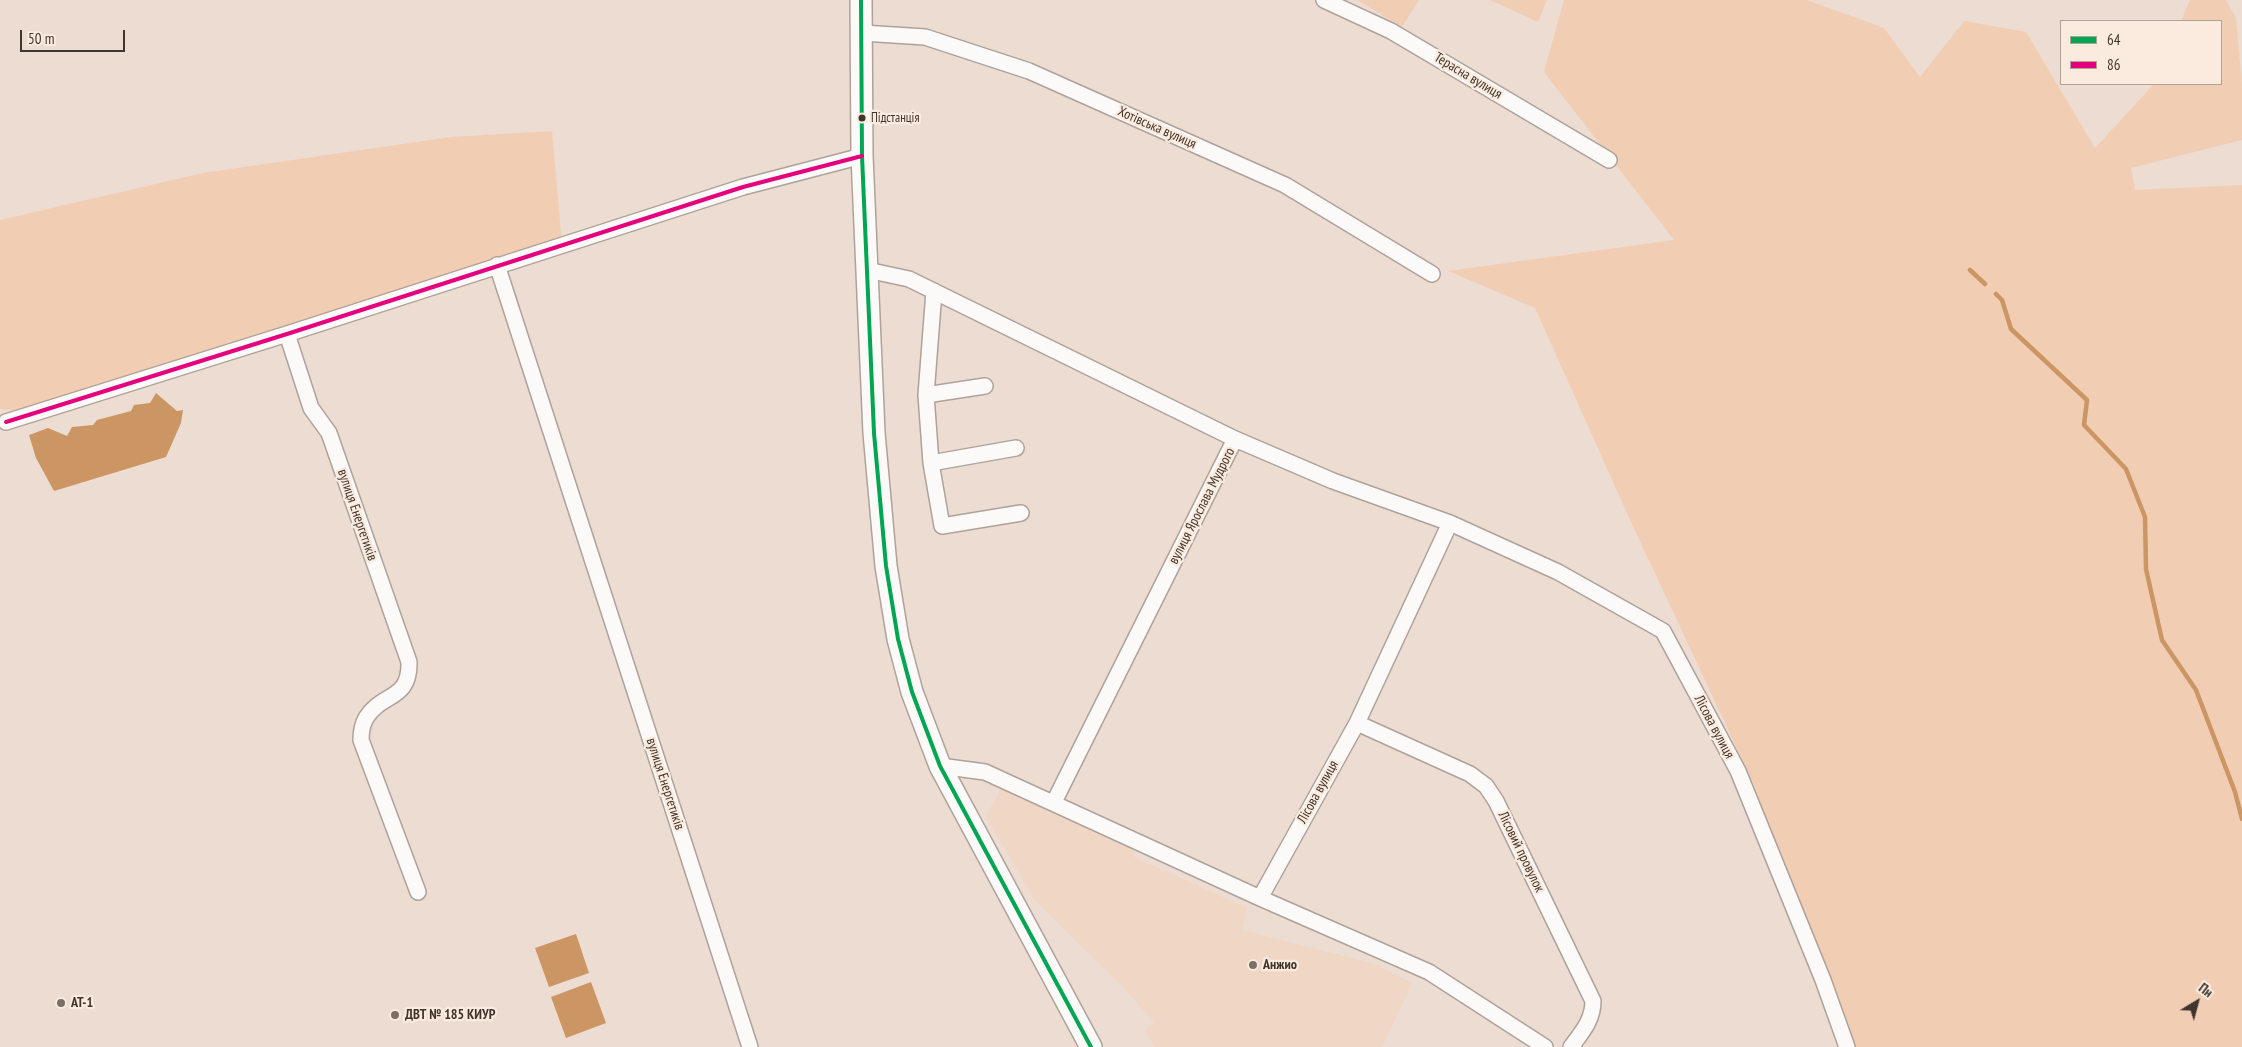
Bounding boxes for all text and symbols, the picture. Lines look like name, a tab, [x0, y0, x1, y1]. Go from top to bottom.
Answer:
scale bar	[22, 20, 128, 52]
legend	[2060, 20, 2222, 85]
text: 50 m	[28, 29, 54, 48]
text: 64	[2107, 30, 2121, 49]
street label: Терасна вулиця	[1431, 49, 1505, 103]
text: 86	[2107, 55, 2121, 74]
street label: Хотівська вулиця	[1115, 103, 1199, 153]
place label: Підстанція	[871, 110, 919, 126]
marker: Підстанція	[857, 113, 867, 123]
street label: вулиця Ярослава Мудрого	[1165, 445, 1239, 567]
street label: вулиця Енергетиків	[333, 467, 381, 563]
street label: Лісова вулиця	[1690, 692, 1738, 762]
street label: вулиця Енергетиків	[642, 736, 688, 832]
street label: Лісова вулиця	[1294, 758, 1342, 826]
street label: Лісовий провулок	[1494, 809, 1548, 895]
place label: Анжио	[1263, 957, 1297, 973]
marker: Анжио	[1247, 959, 1259, 971]
north arrow	[2172, 977, 2222, 1027]
text: Пн	[2195, 979, 2217, 1001]
place label: АТ-1	[71, 995, 93, 1011]
marker: АТ-1	[55, 997, 67, 1009]
place label: ДВТ № 185 КИУР	[405, 1007, 495, 1023]
marker: ДВТ № 185 КИУР	[389, 1009, 401, 1021]

